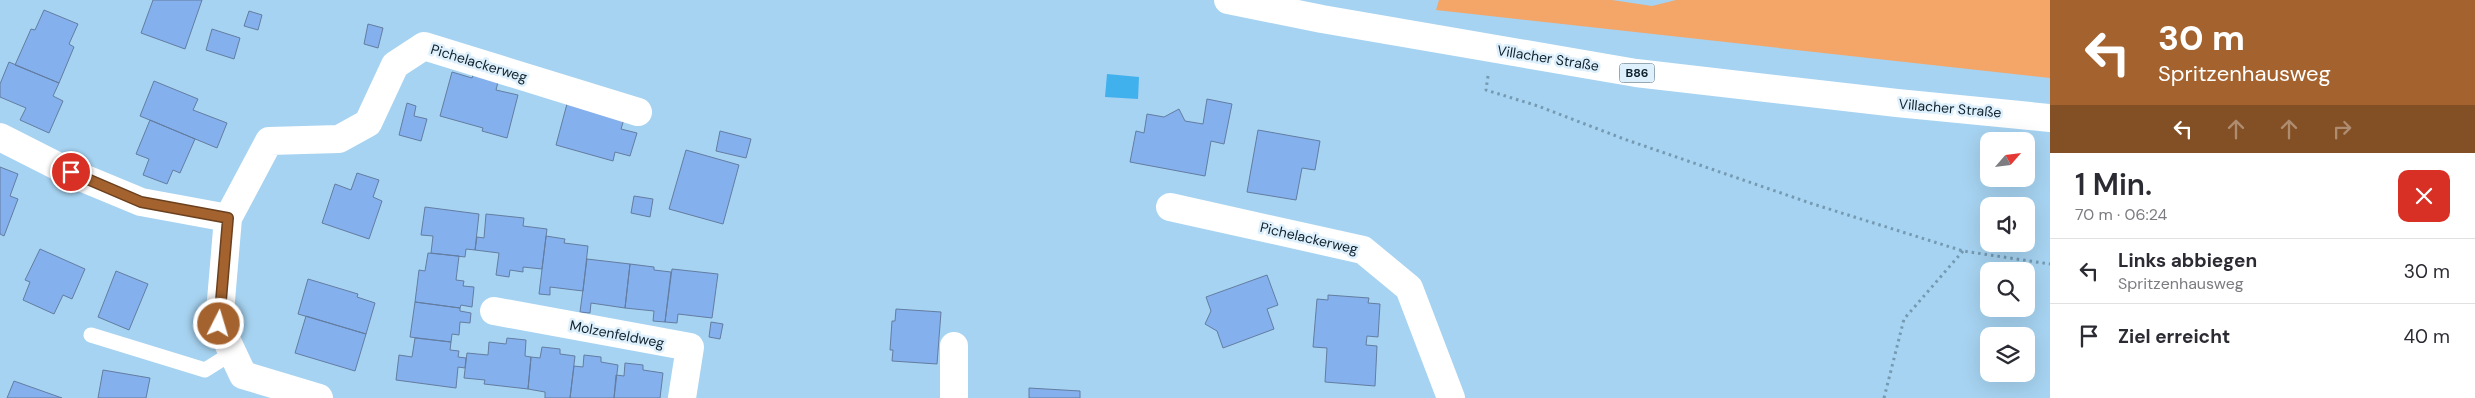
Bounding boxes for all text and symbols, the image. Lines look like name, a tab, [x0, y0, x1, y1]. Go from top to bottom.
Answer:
text: 30 m	[2158, 15, 2245, 61]
icon: left	[2075, 20, 2140, 85]
street label: Pichelackerweg	[429, 40, 530, 86]
street label: Villacher Straße	[1496, 41, 1600, 75]
text: Spritzenhausweg	[2158, 59, 2331, 88]
road number: B86	[1620, 64, 1654, 82]
street label: Villacher Straße	[1898, 95, 2002, 121]
icon: left	[2169, 115, 2197, 143]
icon: ahead	[2222, 115, 2250, 143]
icon: ahead	[2275, 115, 2303, 143]
icon: right	[2328, 115, 2356, 143]
north arrow	[1980, 132, 2035, 188]
map controls	[1980, 132, 2035, 382]
pin	[50, 151, 92, 193]
icon: arrive	[57, 158, 85, 186]
text: 1 Min.	[2075, 165, 2152, 204]
button: close	[2398, 170, 2450, 222]
button: sound	[1980, 197, 2035, 252]
text: 70 m · 06:24	[2075, 204, 2167, 225]
street label: Pichelackerweg	[1258, 218, 1360, 258]
text: Links abbiegen	[2118, 248, 2257, 273]
icon: left	[2075, 257, 2103, 285]
text: 30 m	[2404, 259, 2450, 284]
button: search	[1980, 262, 2035, 317]
text: Spritzenhausweg	[2118, 273, 2244, 294]
position arrow	[192, 297, 244, 349]
street label: Molzenfeldweg	[568, 316, 666, 352]
icon: arrive	[2075, 322, 2103, 350]
text: Ziel erreicht	[2118, 324, 2230, 349]
text: 40 m	[2403, 324, 2450, 349]
button: layers	[1980, 327, 2035, 382]

